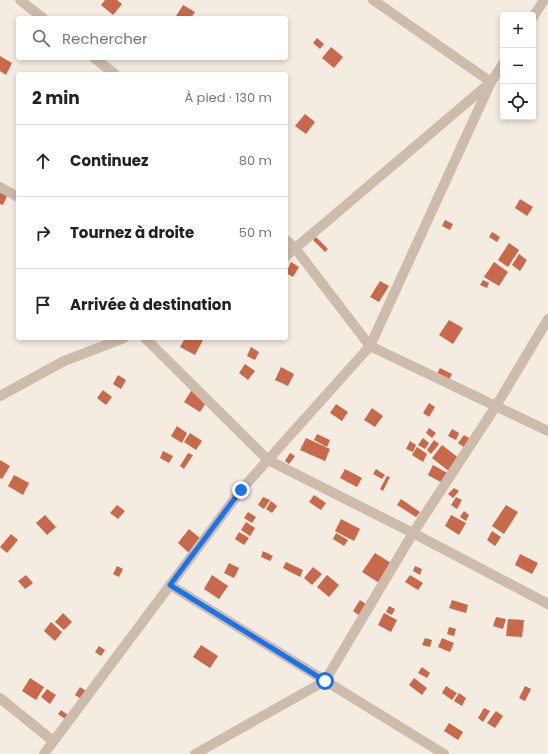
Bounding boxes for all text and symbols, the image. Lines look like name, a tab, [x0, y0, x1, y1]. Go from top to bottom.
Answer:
map controls	[500, 12, 536, 120]
button: +	[500, 12, 536, 48]
search box	[16, 16, 288, 60]
icon: search	[30, 27, 52, 49]
text: Rechercher	[62, 28, 148, 49]
button: −	[500, 48, 536, 84]
button: locate	[500, 84, 536, 120]
text: 2 min	[32, 86, 80, 110]
text: À pied · 130 m	[184, 88, 272, 107]
icon: ahead	[32, 150, 54, 172]
text: Continuez	[70, 150, 149, 171]
text: 80 m	[239, 151, 272, 170]
icon: right	[32, 222, 54, 244]
text: Tournez à droite	[70, 222, 194, 243]
text: 50 m	[239, 223, 272, 242]
icon: arrive	[32, 294, 54, 316]
text: Arrivée à destination	[70, 294, 232, 315]
route end	[232, 481, 250, 499]
route start	[316, 672, 334, 690]

